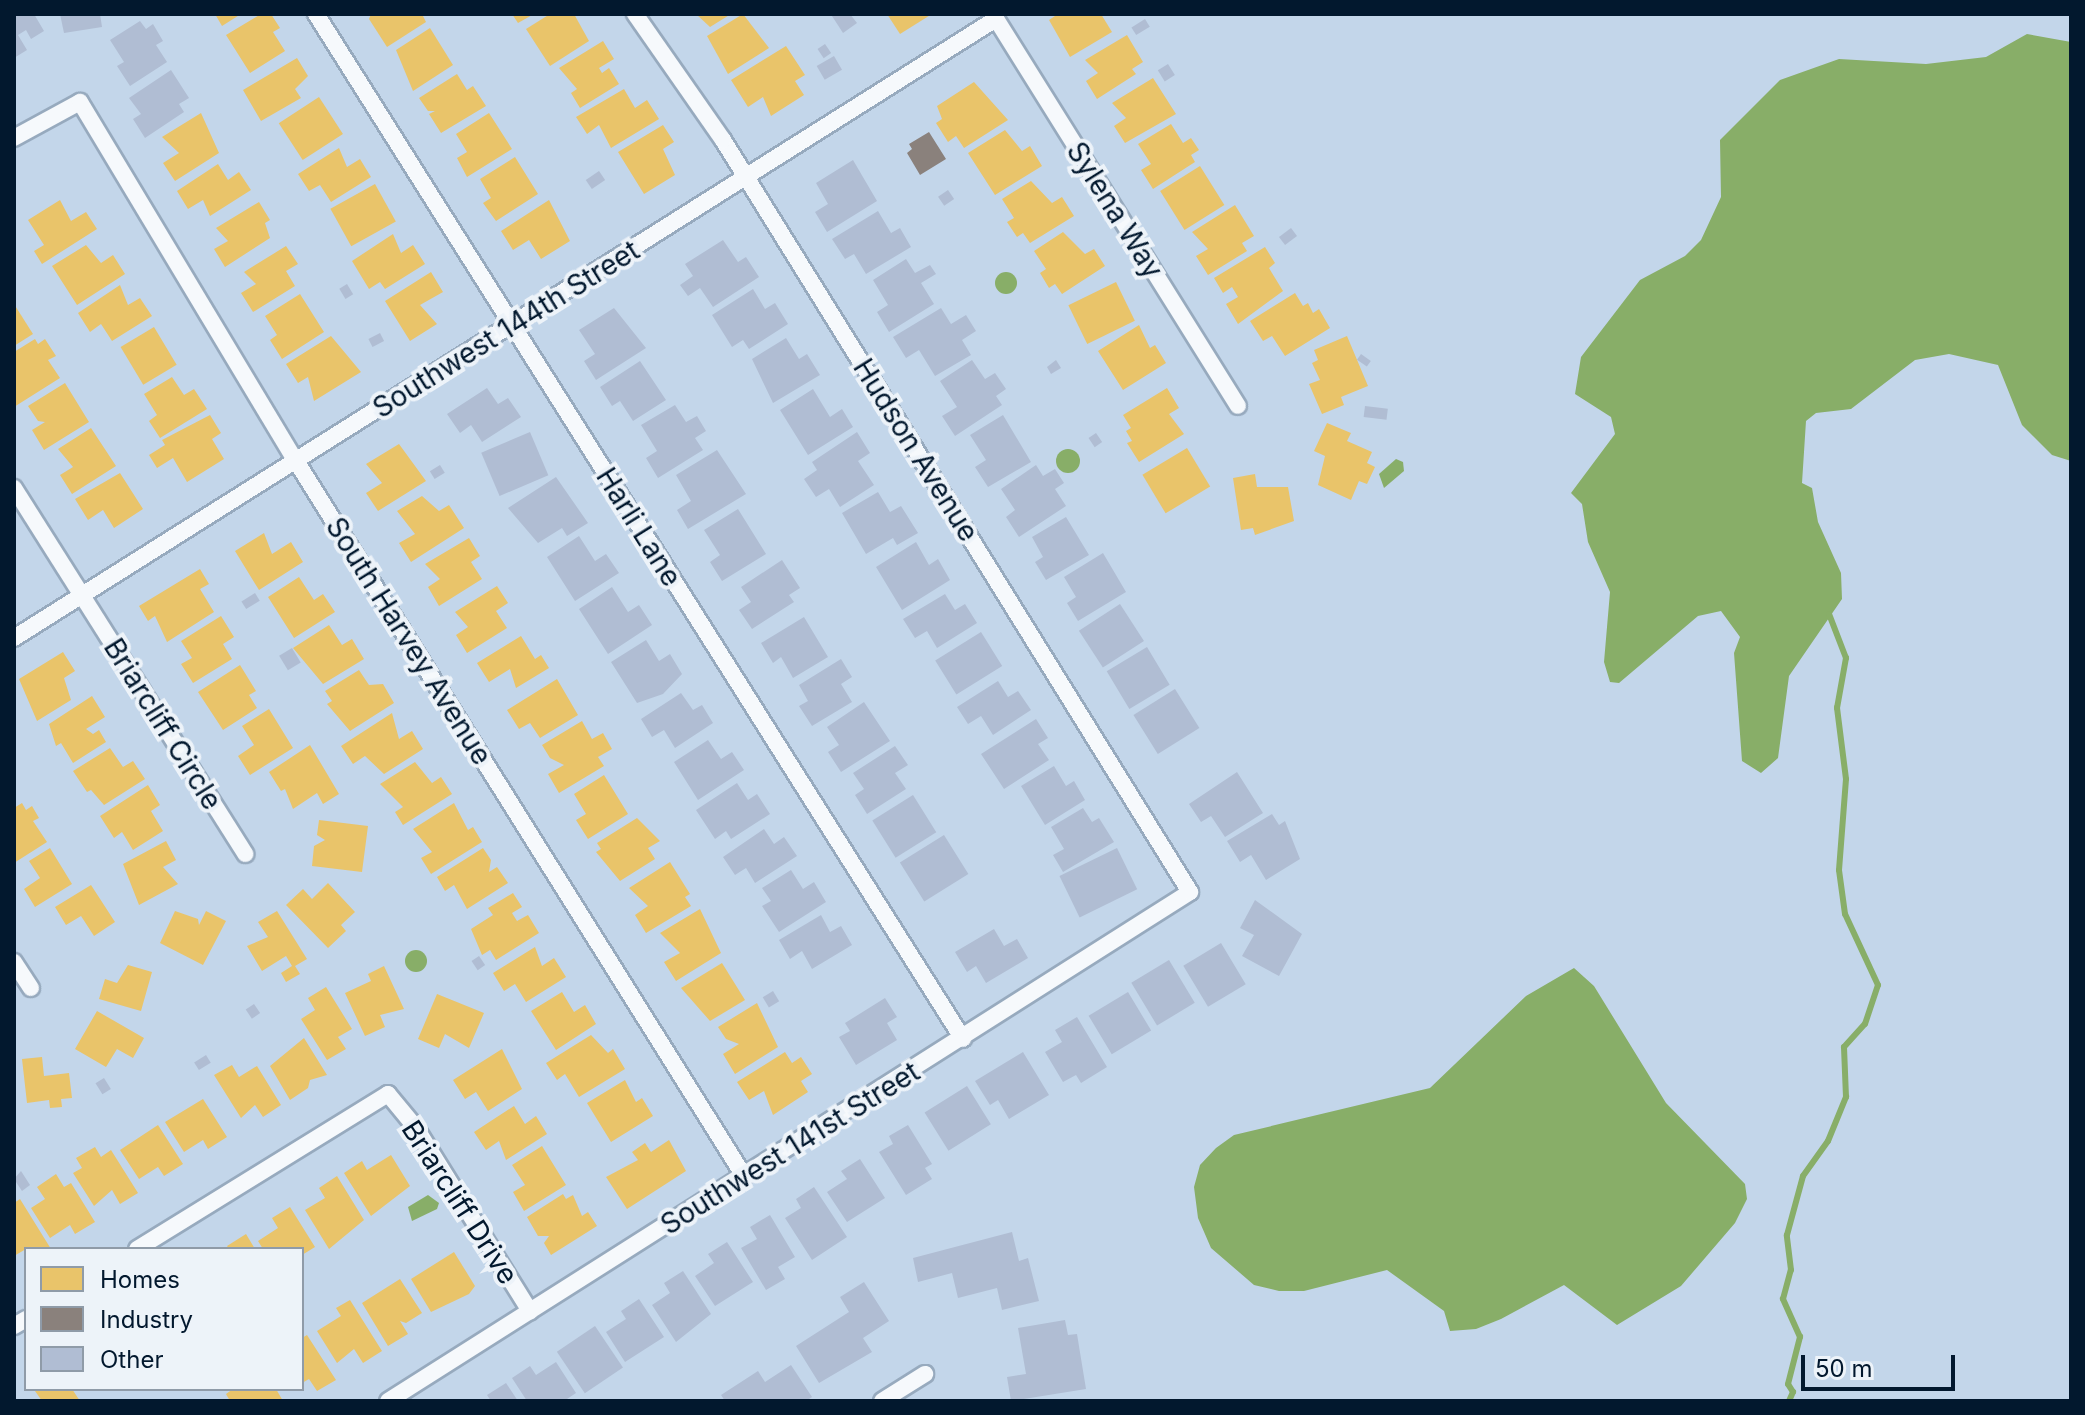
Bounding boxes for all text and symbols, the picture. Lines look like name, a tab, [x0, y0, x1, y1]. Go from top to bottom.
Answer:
street label: Sylena Way	[1060, 136, 1170, 284]
street label: Southwest 144th Street	[367, 233, 645, 425]
street label: Hudson Avenue	[846, 353, 986, 547]
street label: Harli Lane	[589, 462, 689, 592]
street label: South Harvey Avenue	[319, 511, 499, 771]
street label: Briarcliff Circle	[97, 632, 229, 816]
street label: Southwest 141st Street	[654, 1055, 926, 1241]
street label: Briarcliff Drive	[395, 1114, 525, 1290]
legend	[24, 1247, 304, 1391]
text: Homes	[100, 1265, 180, 1294]
text: Industry	[100, 1305, 193, 1334]
scale bar	[1805, 1339, 1959, 1389]
text: Other	[100, 1345, 163, 1374]
text: 50 m	[1815, 1354, 1873, 1383]

